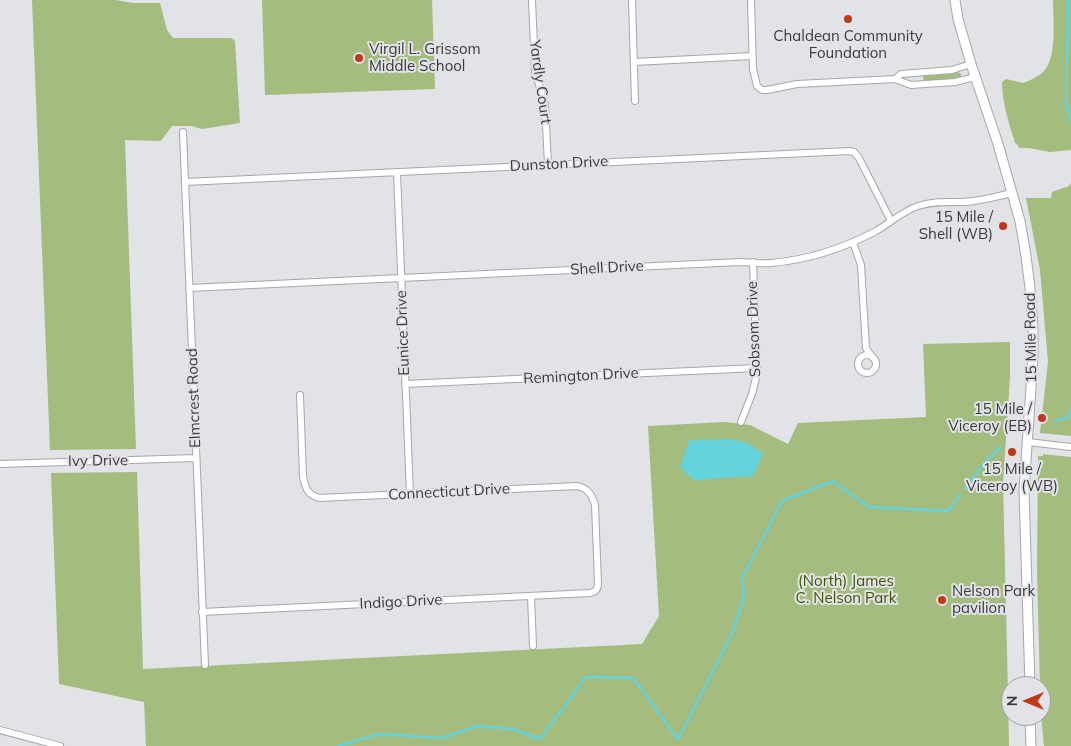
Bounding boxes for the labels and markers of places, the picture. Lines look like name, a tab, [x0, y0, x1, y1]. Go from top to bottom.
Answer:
marker: Chaldean Community Foundation	[842, 13, 854, 25]
place label: Chaldean Community Foundation	[773, 27, 923, 62]
place label: Virgil L. Grissom Middle School	[369, 40, 481, 75]
marker: Virgil L. Grissom Middle School	[353, 52, 365, 64]
place label: 15 Mile / Shell (WB)	[919, 208, 993, 243]
marker: 15 Mile / Shell (WB)	[997, 220, 1009, 232]
place label: 15 Mile / Viceroy (EB)	[948, 400, 1032, 435]
marker: 15 Mile / Viceroy (EB)	[1036, 412, 1048, 424]
marker: 15 Mile / Viceroy (WB)	[1006, 446, 1018, 458]
place label: 15 Mile / Viceroy (WB)	[966, 460, 1058, 495]
place label: Nelson Park pavilion	[952, 582, 1035, 617]
marker: Nelson Park pavilion	[936, 594, 948, 606]

